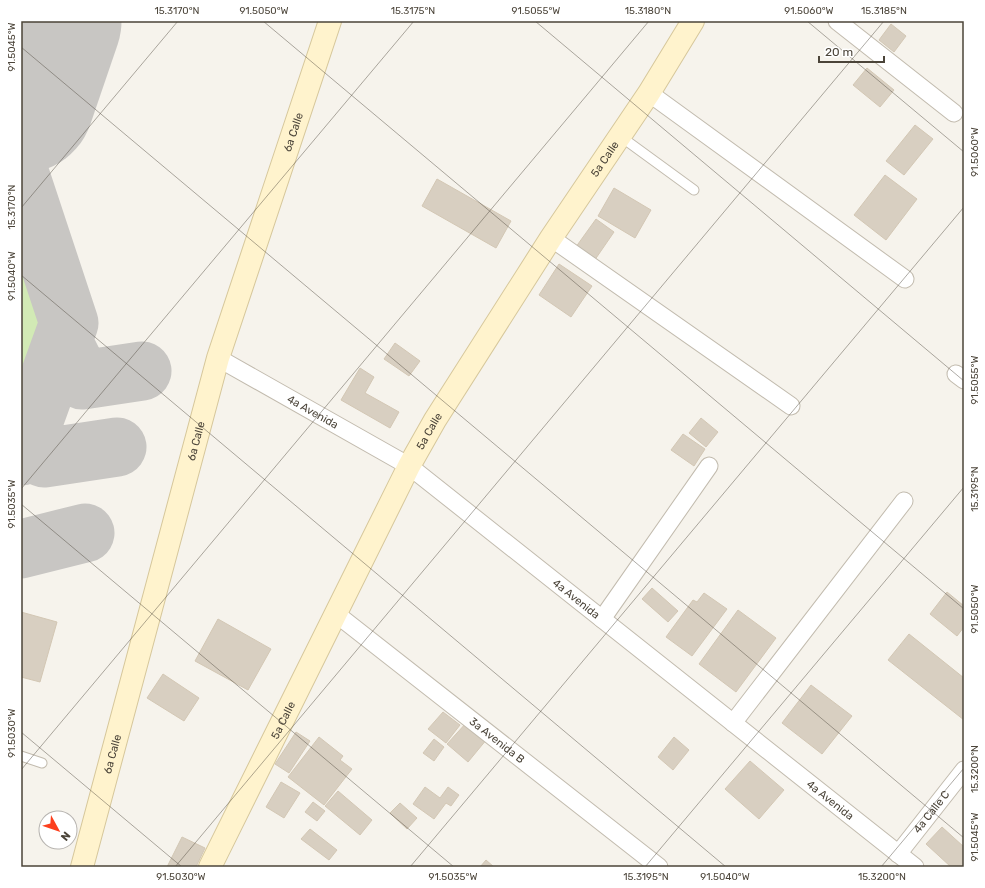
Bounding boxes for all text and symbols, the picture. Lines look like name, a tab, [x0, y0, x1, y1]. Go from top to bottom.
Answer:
text: 15.3170°N	[154, 5, 200, 17]
text: 91.5050°W	[239, 5, 289, 17]
text: 15.3175°N	[391, 5, 435, 17]
text: 91.5055°W	[512, 5, 560, 17]
text: 15.3180°N	[625, 5, 671, 17]
text: 91.5060°W	[784, 5, 834, 17]
text: 15.3185°N	[861, 5, 907, 17]
text: 91.5045°W	[6, 22, 18, 72]
scale bar	[819, 38, 884, 64]
text: 20 m	[825, 45, 853, 59]
street label: 6a Calle	[281, 111, 306, 153]
text: 91.5060°W	[969, 127, 981, 177]
street label: 5a Calle	[588, 139, 622, 179]
text: 15.3170°N	[6, 184, 18, 230]
text: 91.5040°W	[6, 251, 18, 301]
text: 91.5055°W	[969, 356, 981, 404]
street label: 4a Avenida	[285, 393, 340, 432]
street label: 5a Calle	[414, 410, 445, 452]
street label: 6a Calle	[185, 420, 208, 462]
text: 15.3195°N	[969, 466, 981, 512]
text: 91.5035°W	[6, 480, 18, 528]
street label: 4a Avenida	[550, 576, 602, 622]
text: 91.5050°W	[969, 584, 981, 634]
street label: 5a Calle	[269, 699, 298, 741]
text: 91.5030°W	[6, 708, 18, 758]
street label: 3a Avenida B	[467, 715, 527, 766]
street label: 6a Calle	[101, 733, 124, 775]
text: 15.3200°N	[969, 745, 981, 793]
street label: 4a Avenida	[804, 778, 856, 823]
street label: 4a Calle C	[911, 788, 953, 836]
north arrow	[38, 810, 78, 850]
text: 91.5045°W	[969, 812, 981, 862]
text: N	[58, 829, 73, 843]
text: 91.5030°W	[156, 871, 206, 883]
text: 91.5035°W	[429, 871, 477, 883]
text: 15.3195°N	[623, 871, 669, 883]
text: 91.5040°W	[700, 871, 750, 883]
text: 15.3200°N	[858, 871, 906, 883]

